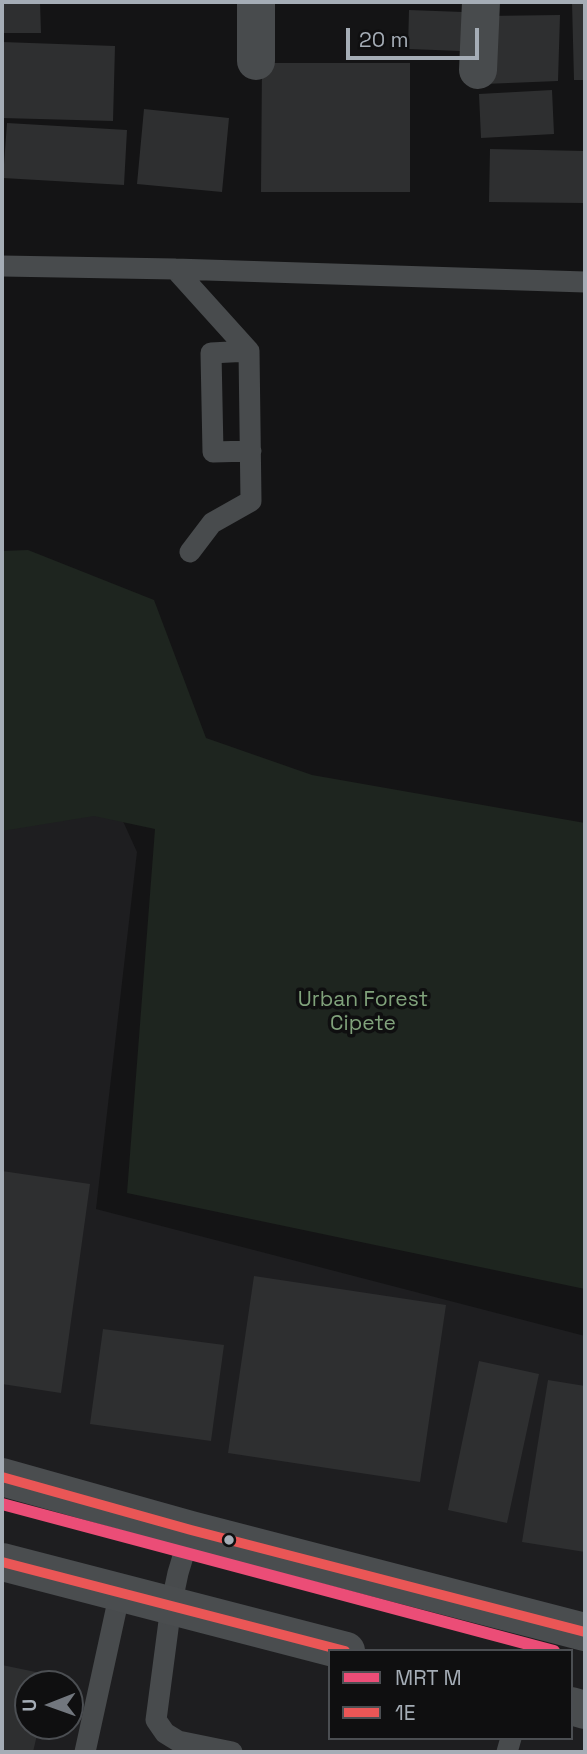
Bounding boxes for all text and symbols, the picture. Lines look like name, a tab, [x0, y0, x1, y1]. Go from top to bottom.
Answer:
scale bar	[349, 14, 482, 58]
text: 20 m	[359, 26, 409, 53]
park label: Urban Forest Cipete	[298, 987, 428, 1037]
unlabelled marker	[222, 1533, 236, 1547]
legend	[328, 1649, 573, 1740]
text: MRT M	[395, 1664, 462, 1691]
north arrow	[14, 1670, 84, 1740]
text: U	[17, 1699, 42, 1712]
text: 1E	[395, 1699, 416, 1726]

